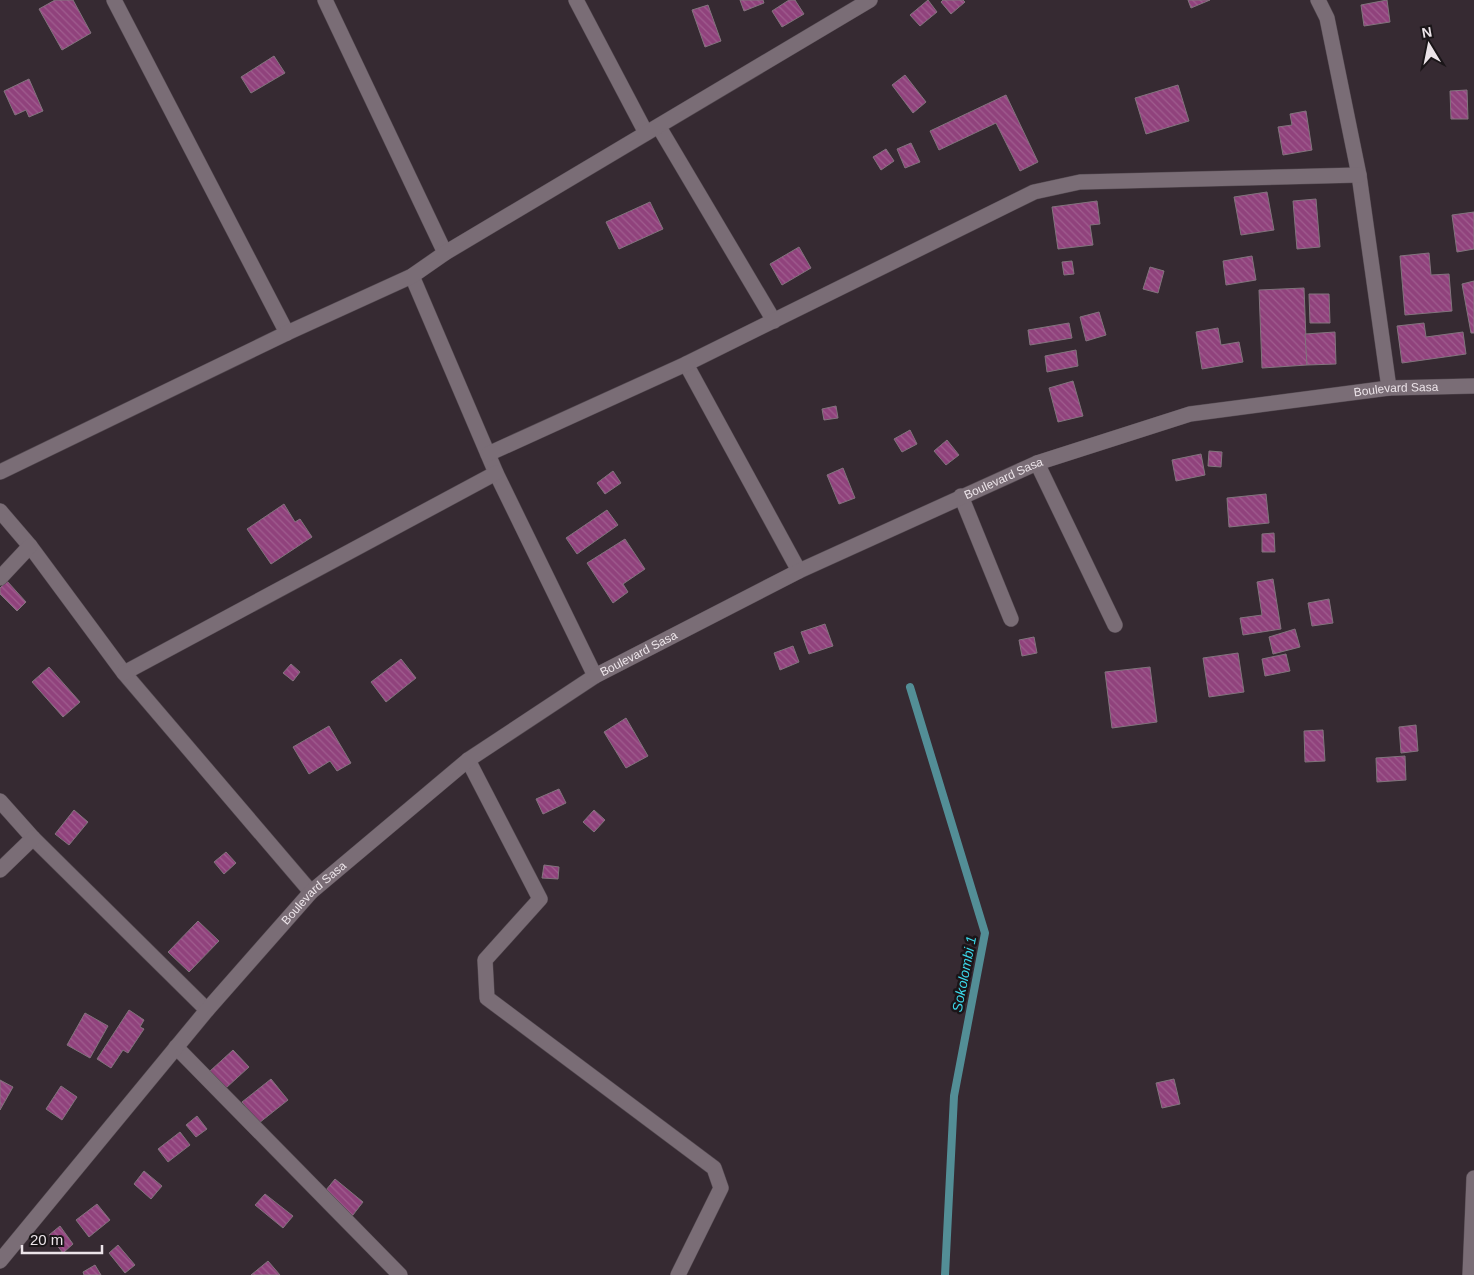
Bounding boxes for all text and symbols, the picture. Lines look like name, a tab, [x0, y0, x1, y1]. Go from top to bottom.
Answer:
north arrow	[1404, 20, 1454, 70]
text: N	[1420, 23, 1433, 41]
street label: Boulevard Sasa	[1353, 380, 1439, 400]
street label: Boulevard Sasa	[962, 455, 1045, 502]
street label: Boulevard Sasa	[598, 628, 680, 679]
street label: Boulevard Sasa	[279, 858, 349, 927]
water label: Sokolombi 1	[949, 935, 979, 1013]
scale bar	[22, 1222, 102, 1254]
text: 20 m	[30, 1231, 63, 1248]

